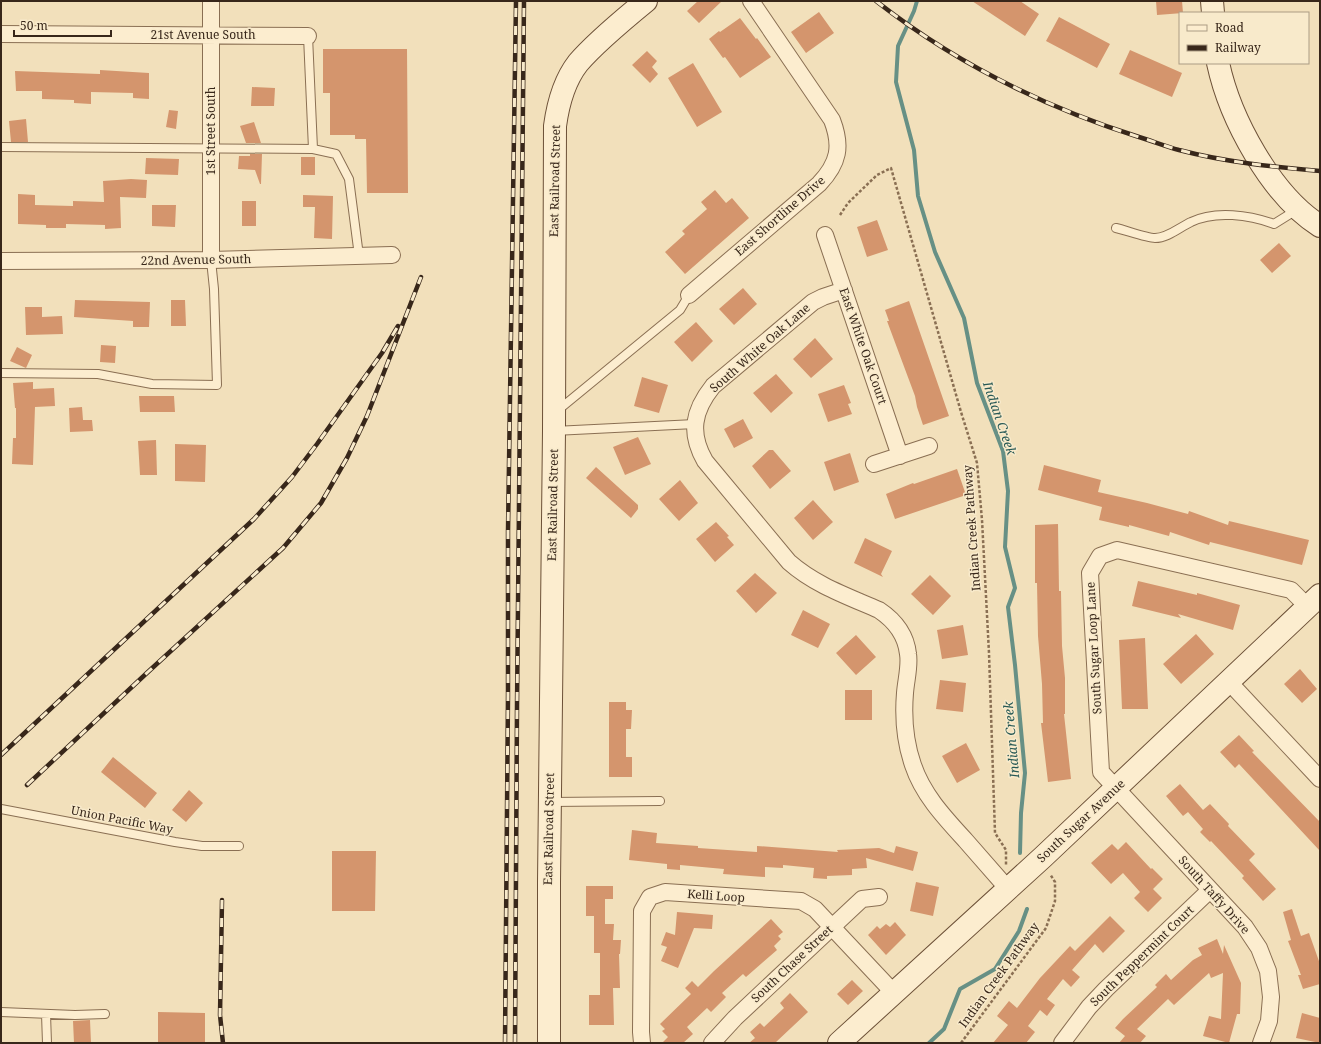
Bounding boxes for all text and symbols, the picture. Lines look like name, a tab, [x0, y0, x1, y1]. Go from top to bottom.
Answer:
scale bar	[14, 12, 111, 38]
legend	[1179, 12, 1309, 64]
text: 50 m	[20, 17, 48, 34]
text: Road	[1215, 19, 1245, 36]
street label: 21st Avenue South	[150, 26, 256, 43]
text: Railway	[1215, 39, 1261, 56]
street label: 1st Street South	[202, 86, 219, 175]
street label: East Railroad Street	[545, 125, 564, 237]
street label: East Shortline Drive	[731, 172, 828, 260]
street label: 22nd Avenue South	[141, 250, 252, 269]
street label: East White Oak Court	[836, 285, 891, 406]
street label: South White Oak Lane	[706, 299, 814, 396]
water label: Indian Creek	[979, 378, 1021, 458]
street label: East Railroad Street	[543, 449, 562, 561]
street label: Indian Creek Pathway	[959, 464, 984, 592]
street label: South Sugar Loop Lane	[1082, 581, 1105, 715]
water label: Indian Creek	[999, 700, 1023, 780]
street label: East Railroad Street	[539, 773, 558, 885]
street label: South Sugar Avenue	[1033, 775, 1129, 866]
street label: Union Pacific Way	[70, 801, 175, 838]
street label: South Taffy Drive	[1175, 852, 1254, 937]
street label: Kelli Loop	[687, 885, 745, 906]
street label: South Peppermint Court	[1086, 901, 1197, 1010]
street label: Indian Creek Pathway	[955, 918, 1043, 1031]
street label: South Chase Street	[747, 921, 836, 1006]

